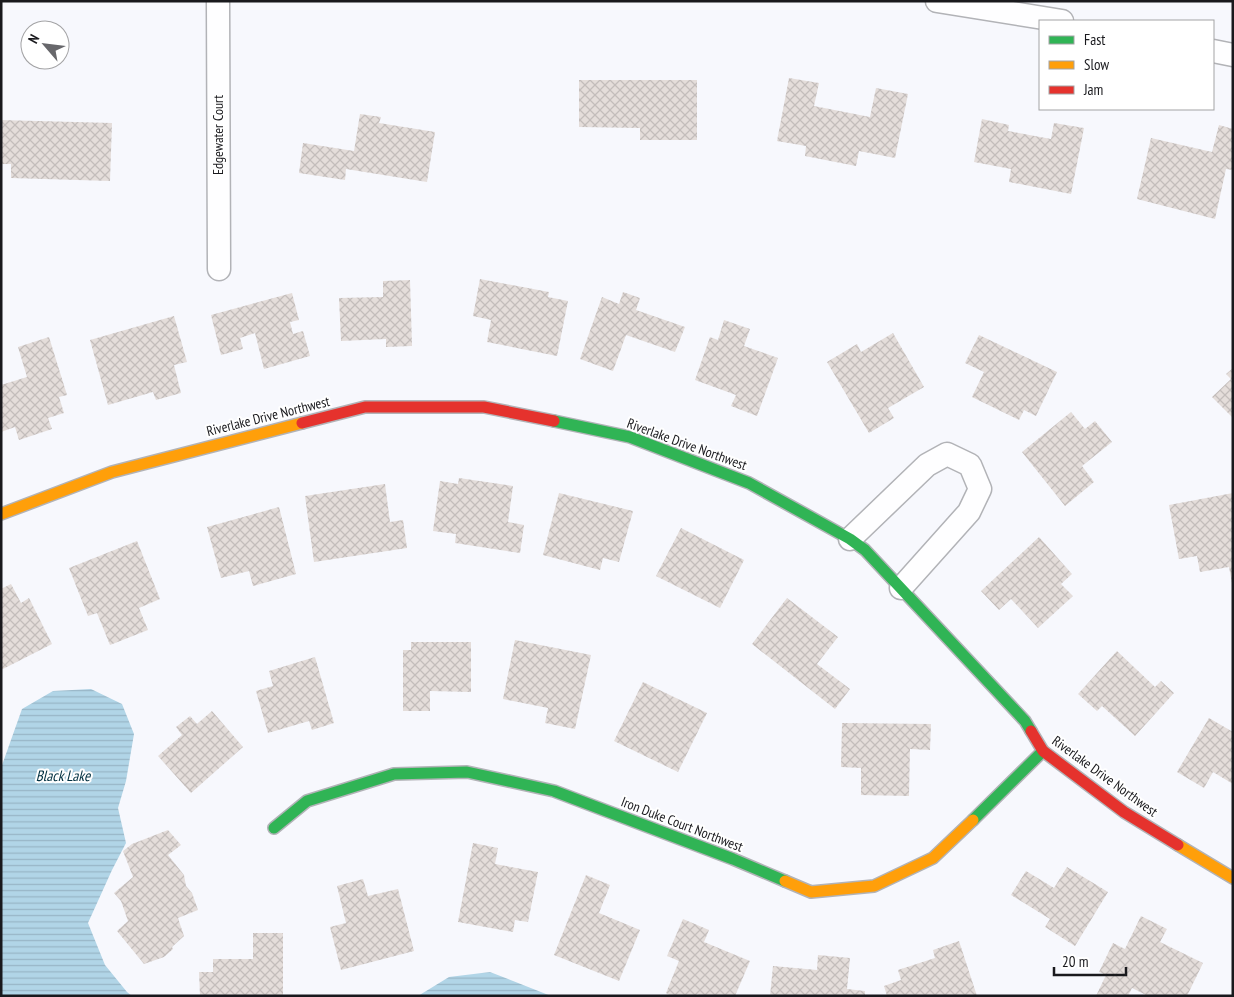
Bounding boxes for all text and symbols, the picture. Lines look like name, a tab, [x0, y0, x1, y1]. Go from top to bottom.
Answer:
north arrow	[20, 20, 70, 70]
legend	[1039, 20, 1214, 110]
text: Fast	[1084, 30, 1105, 49]
text: N	[24, 31, 43, 46]
text: Slow	[1084, 55, 1109, 74]
text: Jam	[1083, 80, 1103, 99]
street label: Edgewater Court	[209, 95, 227, 175]
street label: Riverlake Drive Northwest	[205, 392, 332, 440]
street label: Riverlake Drive Northwest	[625, 414, 750, 474]
street label: Riverlake Drive Northwest	[1049, 732, 1162, 821]
water label: Black Lake	[36, 766, 91, 785]
street label: Iron Duke Court Northwest	[619, 792, 746, 856]
scale bar	[1054, 944, 1126, 976]
text: 20 m	[1062, 952, 1088, 971]

